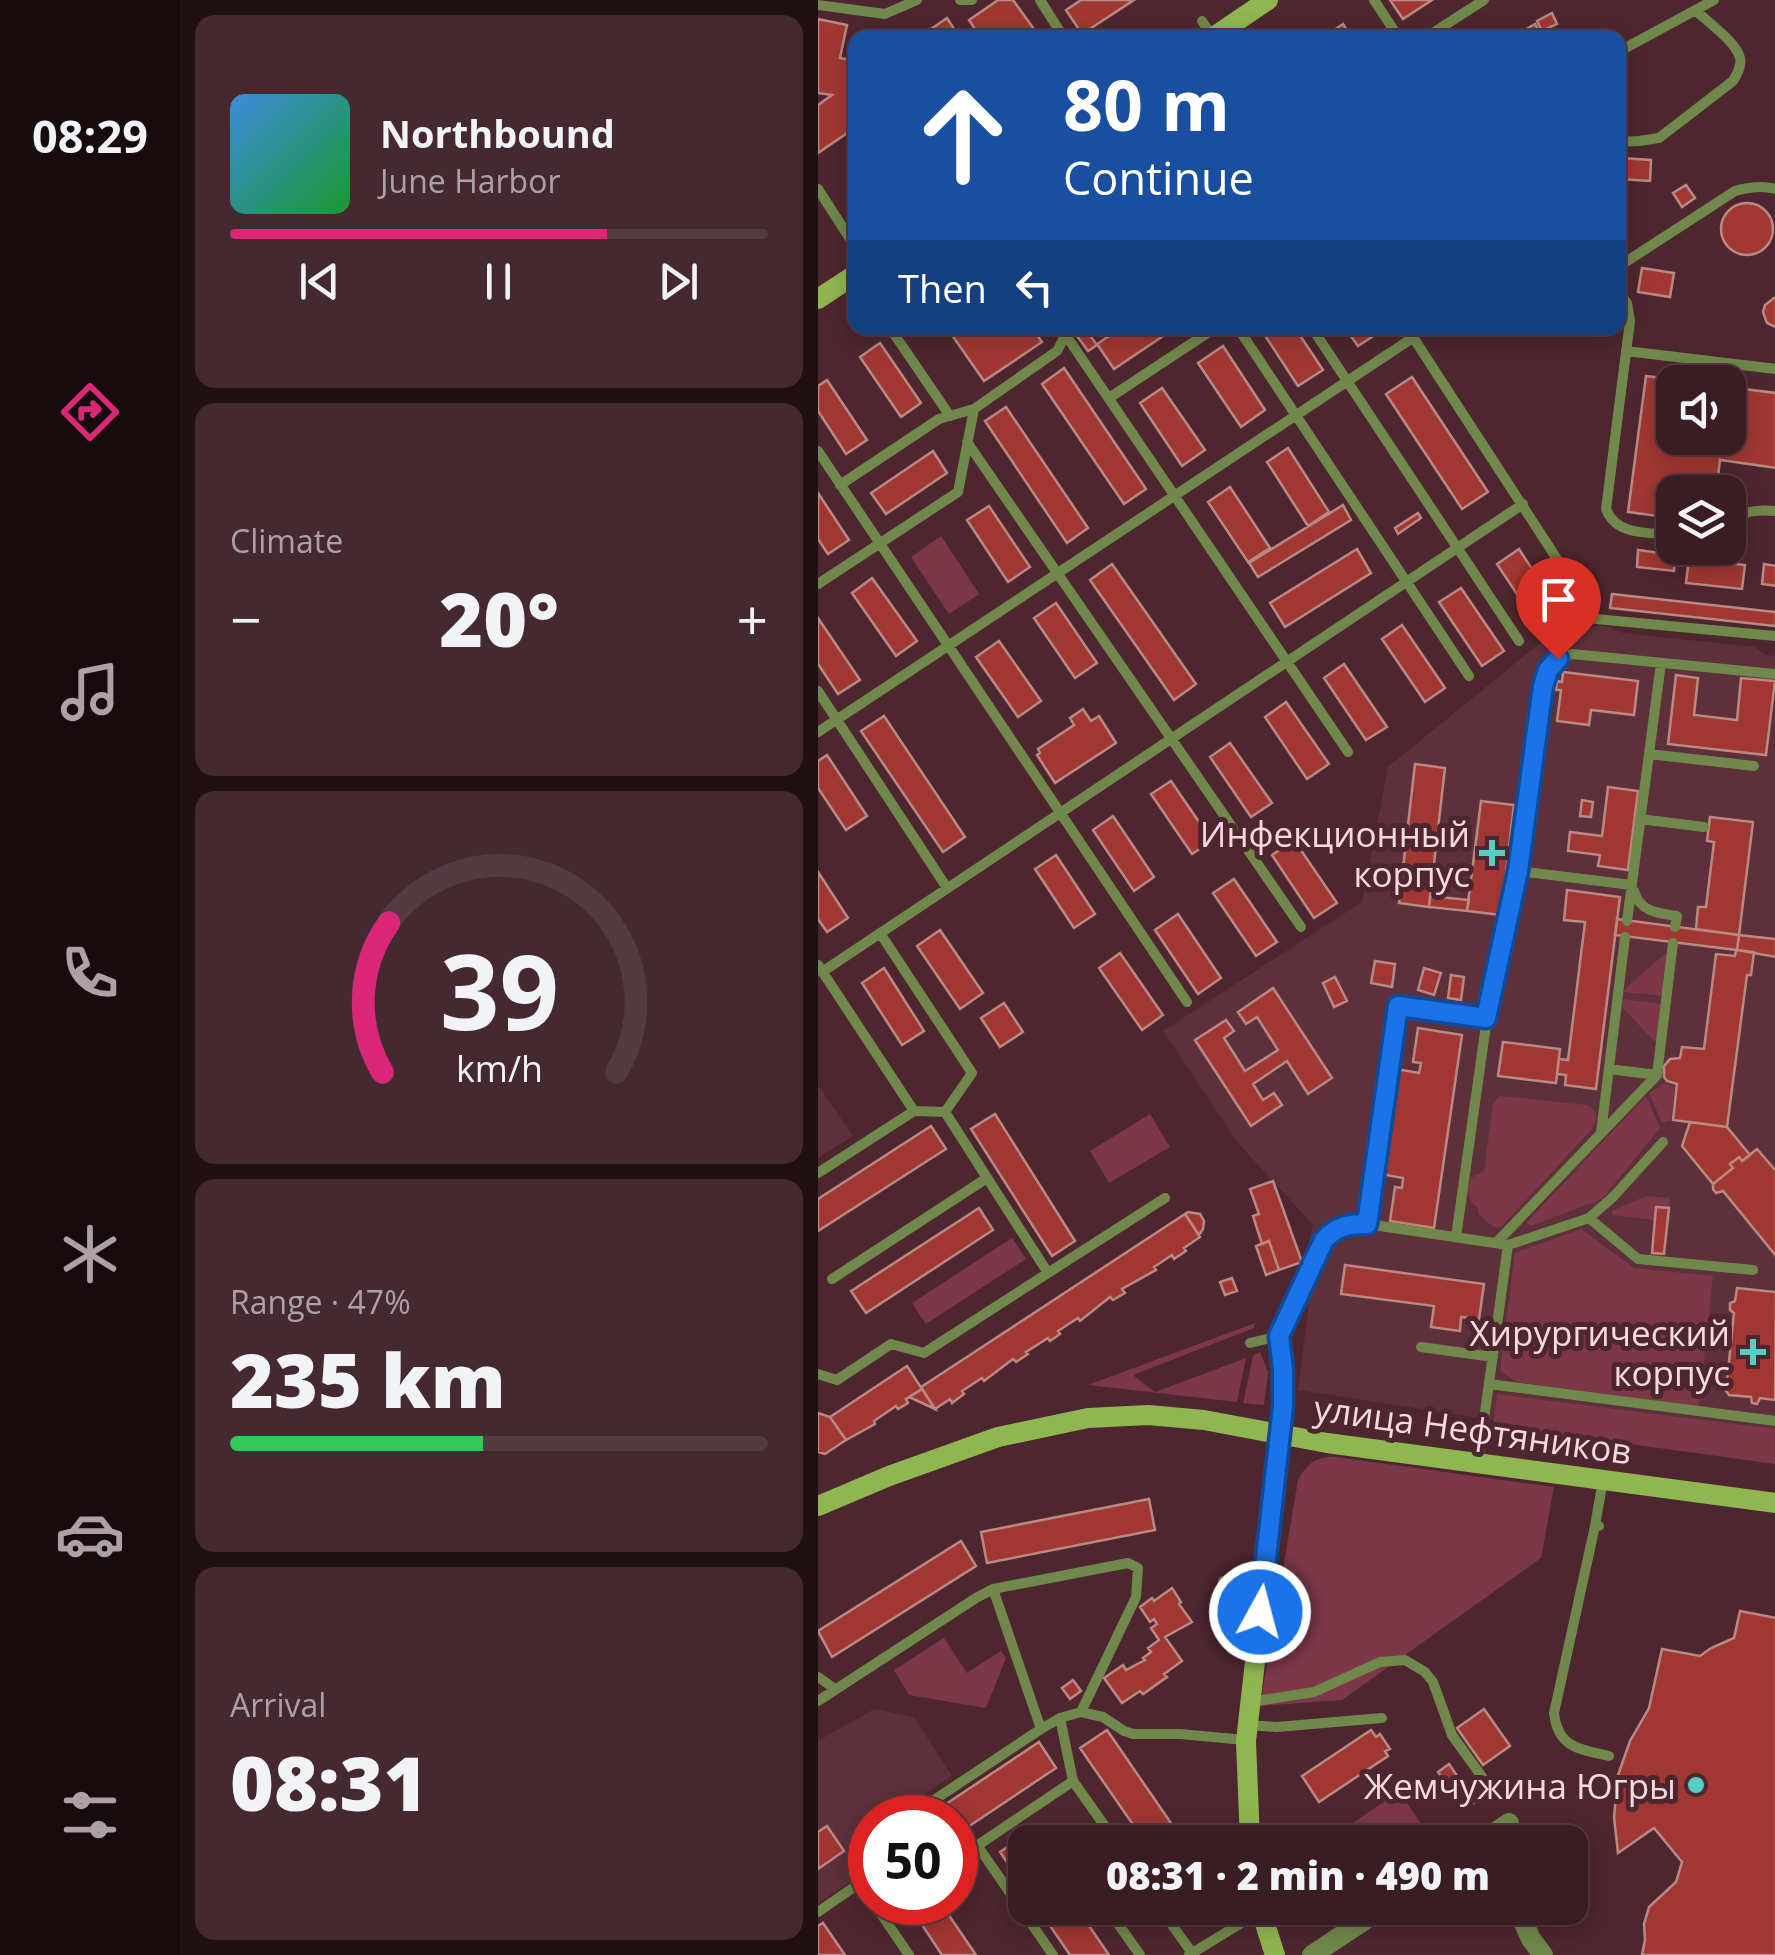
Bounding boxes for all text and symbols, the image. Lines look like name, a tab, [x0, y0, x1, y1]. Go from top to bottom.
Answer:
text: 80 m	[1063, 56, 1230, 152]
icon: ahead	[898, 70, 1028, 200]
text: 08:29	[32, 105, 148, 166]
text: Northbound	[380, 107, 615, 159]
text: Continue	[1063, 147, 1254, 208]
text: June Harbor	[380, 159, 560, 202]
icon: previous	[292, 254, 347, 309]
icon: pause	[471, 254, 526, 309]
icon: next	[651, 254, 706, 309]
icon: left	[1007, 260, 1062, 315]
text: Then	[898, 262, 987, 314]
map controls	[1656, 365, 1746, 565]
button: sound	[1656, 365, 1746, 455]
icon: directions	[55, 377, 125, 447]
button: layers	[1656, 475, 1746, 565]
text: Climate	[230, 519, 343, 562]
pin	[1516, 557, 1601, 660]
text: 20°	[439, 567, 559, 669]
icon: arrive	[1531, 572, 1586, 627]
text: −	[230, 581, 261, 656]
text: +	[737, 581, 768, 656]
icon: music	[55, 657, 125, 727]
place label: Инфекционный корпус	[1200, 810, 1470, 897]
marker: Инфекционный корпус	[1479, 840, 1505, 866]
text: 39	[440, 919, 558, 1060]
icon: phone	[55, 938, 125, 1008]
text: km/h	[456, 1044, 542, 1092]
icon: climate	[55, 1219, 125, 1289]
text: Range · 47%	[230, 1280, 411, 1323]
place label: Хирургический корпус	[1470, 1309, 1730, 1396]
text: 235 km	[230, 1328, 506, 1430]
marker: Хирургический корпус	[1740, 1339, 1766, 1365]
street label: улица Нефтяников	[1311, 1383, 1635, 1475]
icon: car	[55, 1499, 125, 1569]
position arrow	[1208, 1560, 1312, 1664]
text: Arrival	[230, 1683, 326, 1726]
text: 08:31	[230, 1731, 427, 1833]
place label: Жемчужина Югры	[1364, 1762, 1676, 1809]
marker: Жемчужина Югры	[1685, 1774, 1707, 1796]
icon: filters	[55, 1780, 125, 1850]
speed limit sign: 50	[848, 1795, 978, 1925]
text: 08:31 · 2 min · 490 m	[1106, 1849, 1490, 1901]

